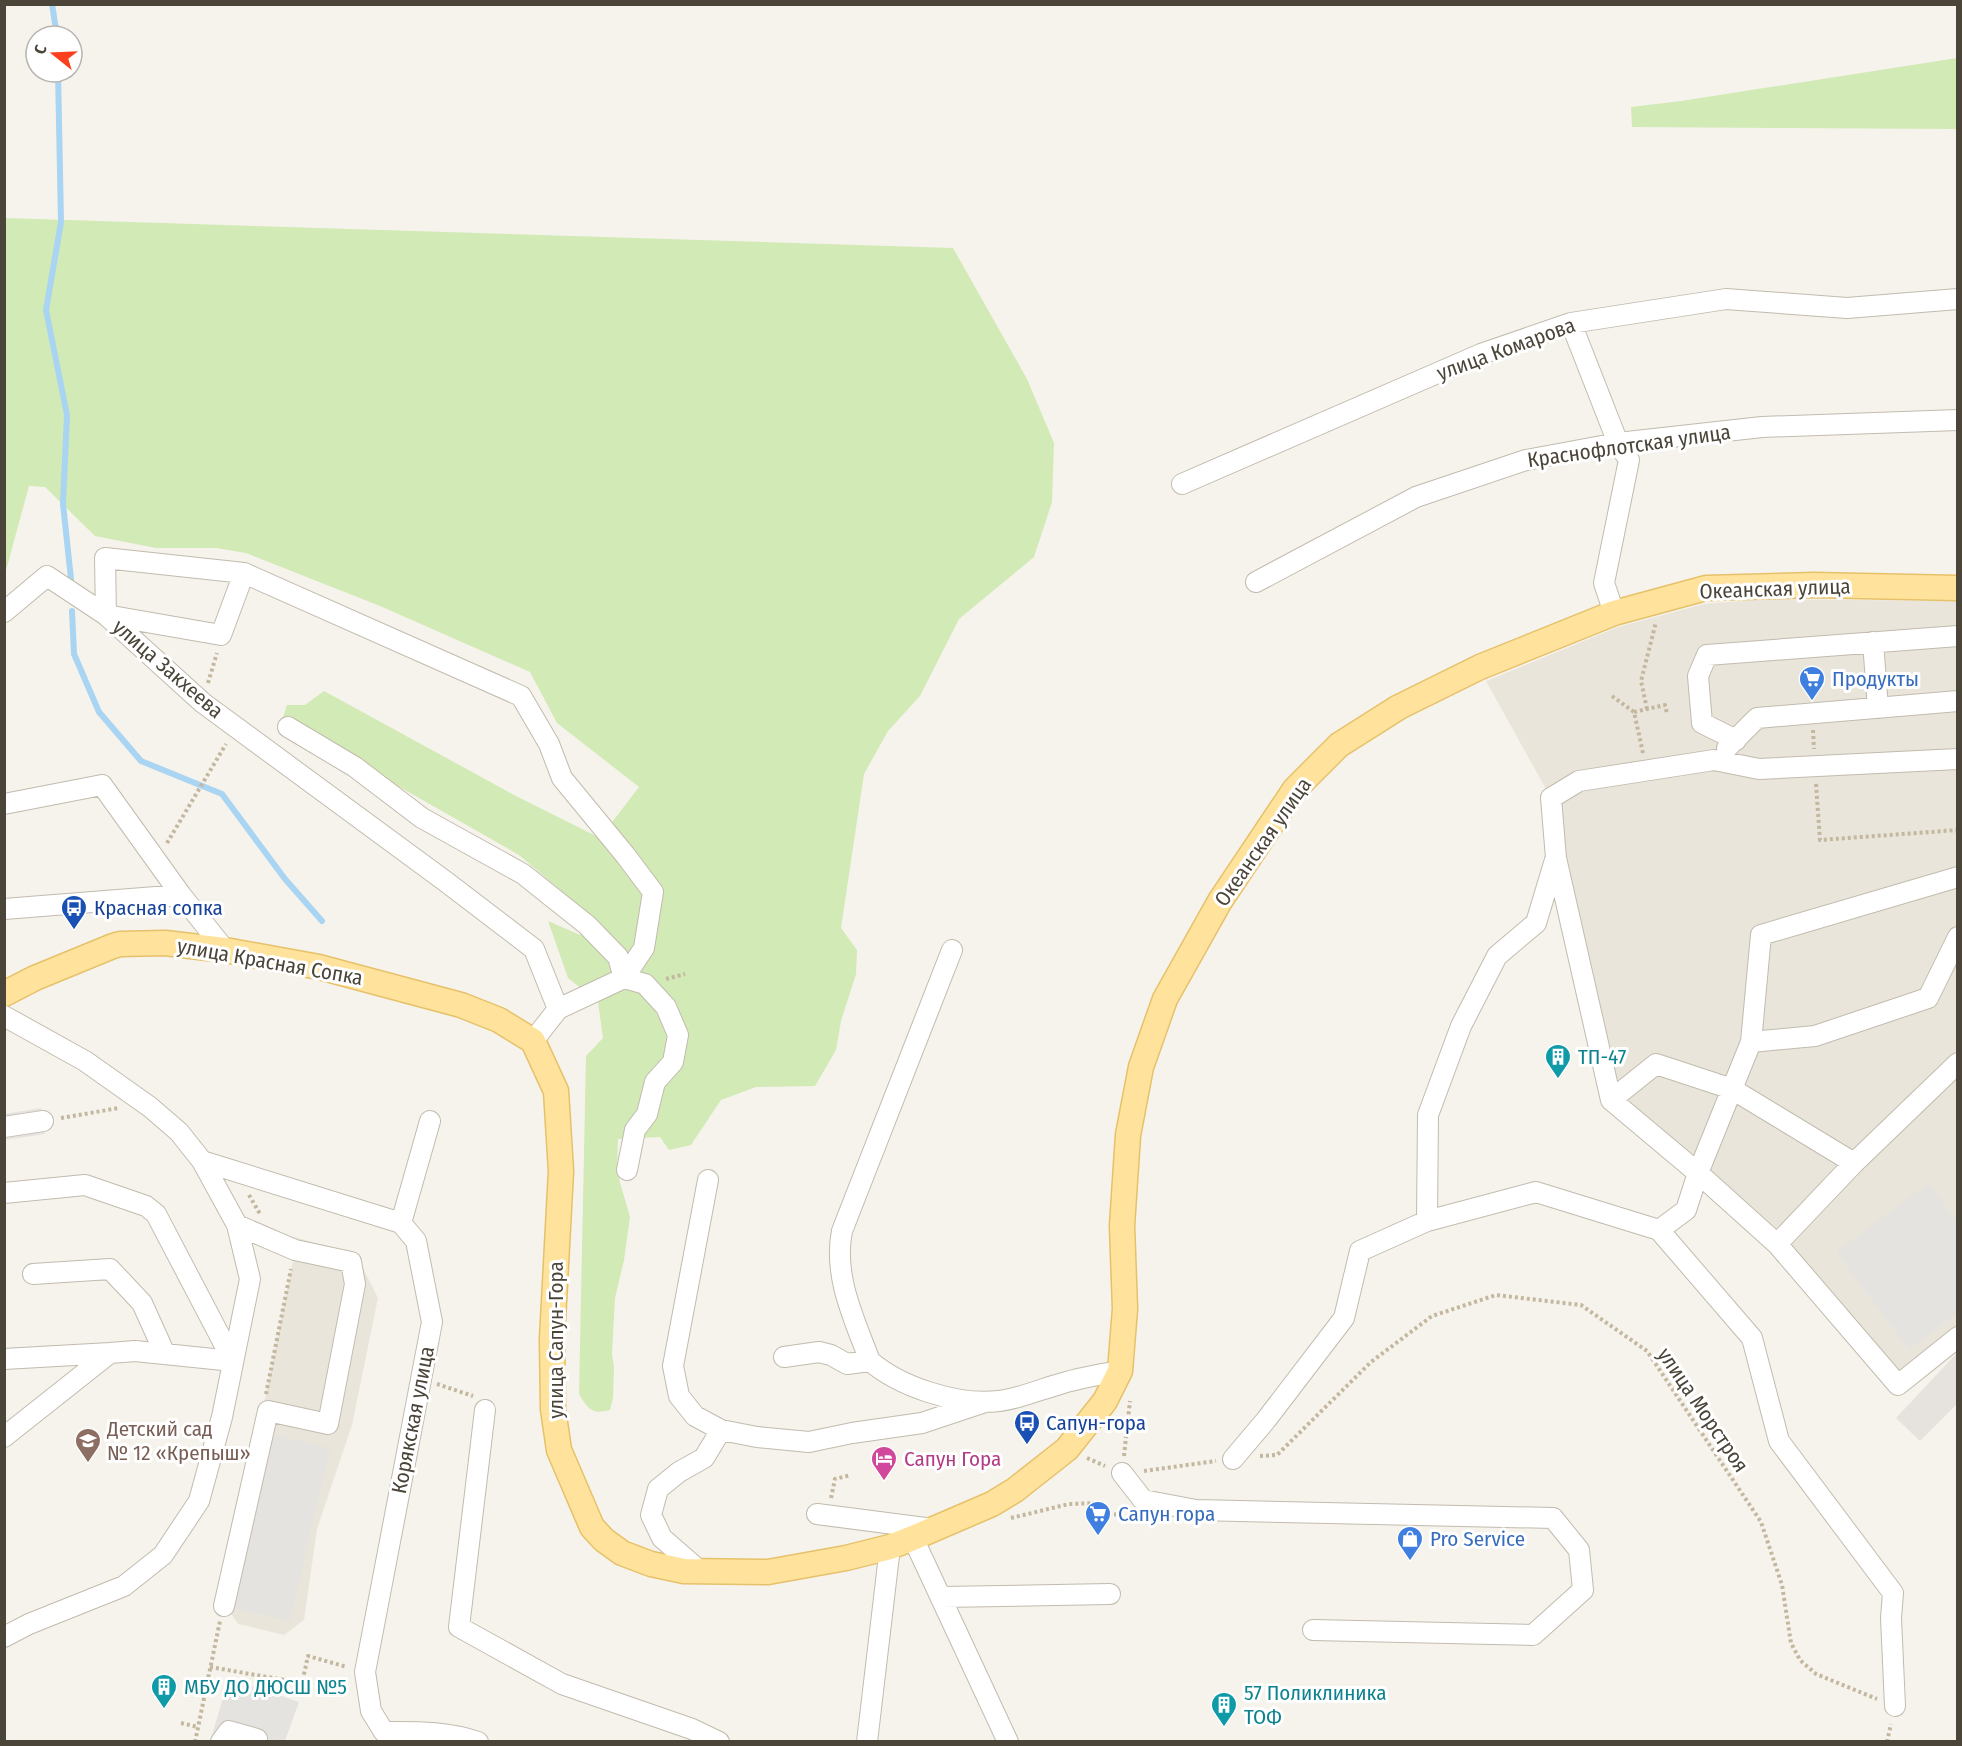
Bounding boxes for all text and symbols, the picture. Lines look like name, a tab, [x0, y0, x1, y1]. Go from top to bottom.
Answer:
north arrow	[24, 24, 84, 84]
text: С	[30, 42, 51, 56]
street label: улица Комарова	[1433, 312, 1579, 386]
street label: Краснофлотская улица	[1526, 419, 1732, 473]
street label: Океанская улица	[1699, 573, 1851, 605]
street label: улица Закхеева	[107, 614, 229, 724]
supermarket icon: Продукты	[1797, 664, 1827, 702]
place label: Продукты	[1832, 666, 1919, 692]
street label: Океанская улица	[1209, 773, 1317, 911]
bus stop icon: Красная сопка	[59, 893, 89, 931]
place label: Красная сопка	[94, 895, 223, 921]
street label: улица Красная Сопка	[175, 933, 365, 991]
building icon: ТП-47	[1543, 1042, 1573, 1080]
place label: ТП-47	[1578, 1044, 1626, 1070]
street label: улица Сапун-Гора	[543, 1261, 569, 1419]
street label: улица Морстроя	[1652, 1343, 1754, 1477]
street label: Корякская улица	[386, 1344, 440, 1496]
bus stop icon: Сапун-гора	[1012, 1408, 1042, 1446]
place label: Сапун-гора	[1046, 1410, 1146, 1436]
place label: Детский сад № 12 «Крепыш»	[106, 1416, 251, 1466]
school or university icon: Детский сад № 12 «Крепыш»	[73, 1426, 103, 1464]
hotel icon: Сапун Гора	[869, 1444, 899, 1482]
place label: Сапун Гора	[904, 1446, 1001, 1472]
supermarket icon: Сапун гора	[1083, 1499, 1113, 1537]
place label: Сапун гора	[1118, 1501, 1215, 1527]
shop icon: Pro Service	[1395, 1524, 1425, 1562]
place label: Pro Service	[1430, 1526, 1525, 1552]
building icon: МБУ ДО ДЮСШ №5	[149, 1672, 179, 1710]
place label: МБУ ДО ДЮСШ №5	[184, 1674, 347, 1700]
place label: 57 Поликлиника ТОФ	[1244, 1680, 1386, 1730]
building icon: 57 Поликлиника ТОФ	[1209, 1690, 1239, 1728]

